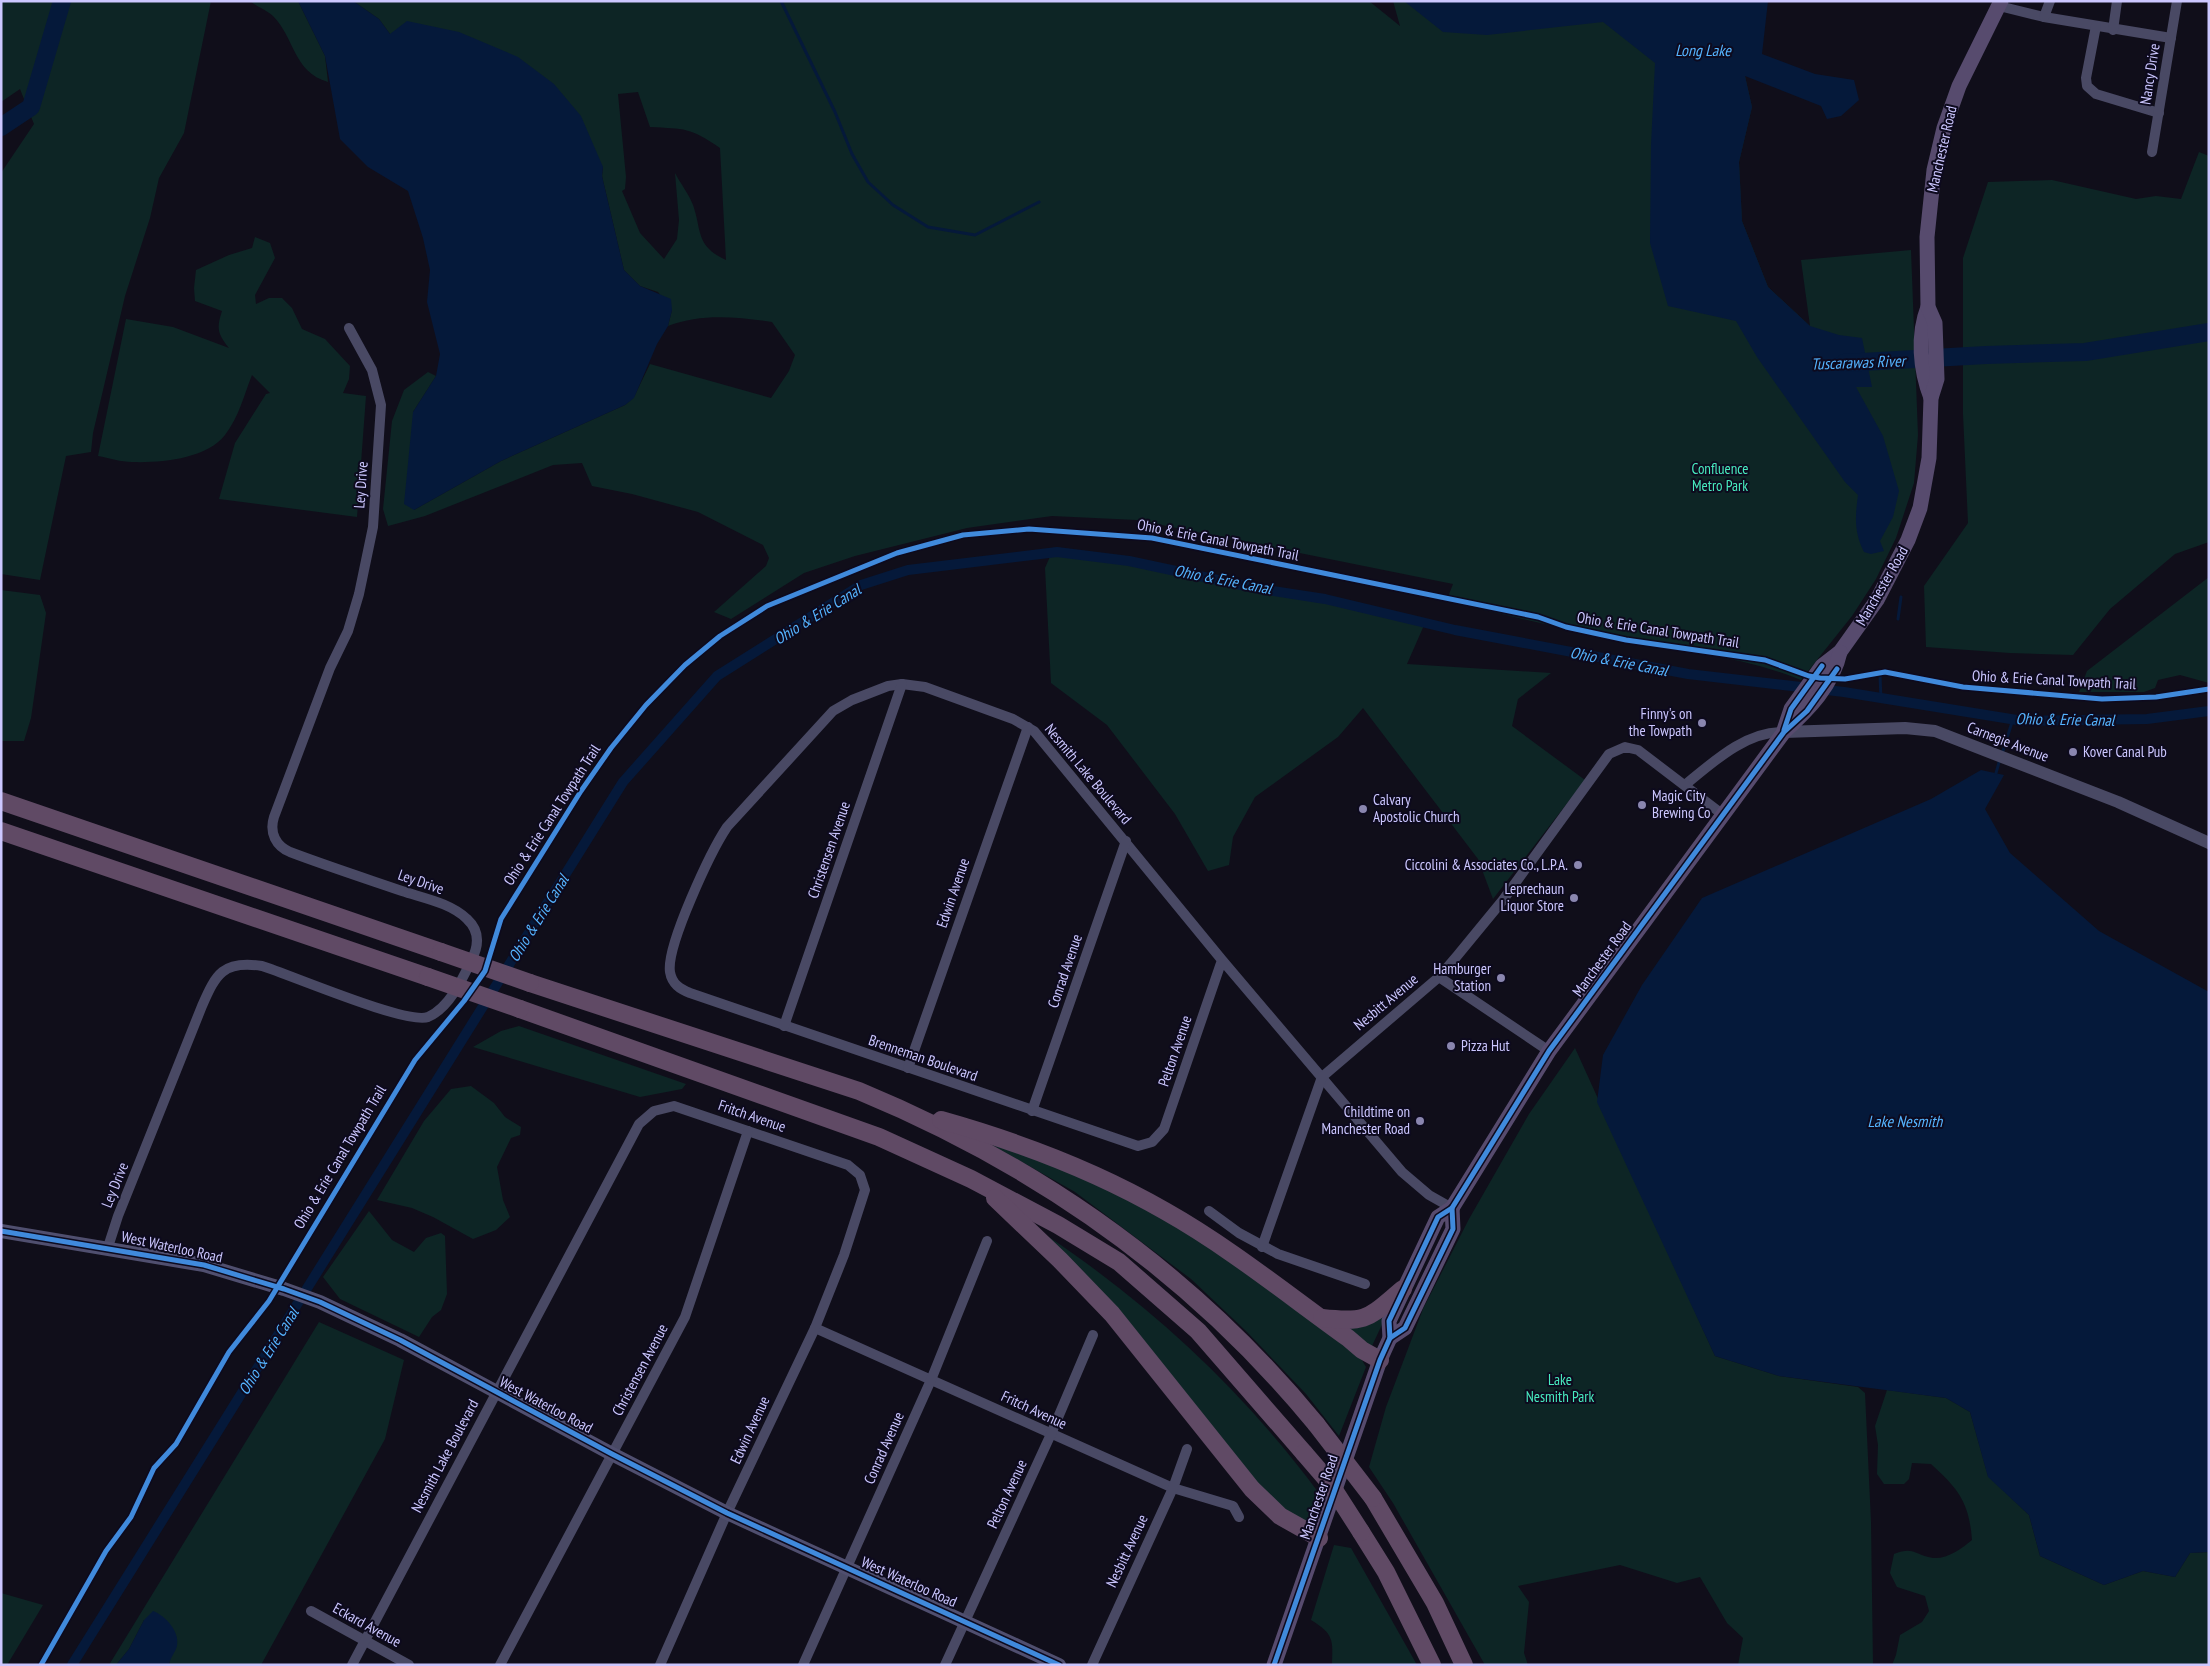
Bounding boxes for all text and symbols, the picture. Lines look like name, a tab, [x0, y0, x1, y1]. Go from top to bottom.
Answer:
water label: Long Lake	[1675, 40, 1732, 60]
street label: Nancy Drive	[2135, 42, 2164, 106]
street label: Manchester Road	[1922, 104, 1961, 194]
water label: Tuscarawas River	[1811, 350, 1908, 374]
park label: Confluence Metro Park	[1691, 459, 1749, 495]
street label: Ley Drive	[349, 461, 372, 509]
street label: Ohio & Erie Canal Towpath Trail	[1136, 515, 1301, 565]
street label: Manchester Road	[1851, 543, 1912, 629]
water label: Ohio & Erie Canal	[1173, 560, 1275, 598]
water label: Ohio & Erie Canal	[770, 579, 865, 649]
street label: Ohio & Erie Canal Towpath Trail	[1576, 607, 1741, 652]
water label: Ohio & Erie Canal	[1569, 642, 1671, 680]
street label: Ohio & Erie Canal Towpath Trail	[1972, 666, 2137, 693]
place label: Finny's on the Towpath	[1629, 704, 1692, 740]
water label: Ohio & Erie Canal	[2015, 708, 2116, 730]
marker: Finny's on the Towpath	[1696, 717, 1708, 729]
street label: Carnegie Avenue	[1965, 717, 2052, 766]
street label: Nesmith Lake Boulevard	[1041, 720, 1136, 828]
street label: Ohio & Erie Canal Towpath Trail	[499, 740, 605, 889]
place label: Kover Canal Pub	[2083, 742, 2167, 761]
marker: Kover Canal Pub	[2067, 746, 2079, 758]
place label: Magic City Brewing Co	[1652, 786, 1711, 822]
place label: Calvary Apostolic Church	[1373, 790, 1460, 826]
street label: Christensen Avenue	[803, 799, 854, 901]
marker: Magic City Brewing Co	[1636, 799, 1648, 811]
marker: Calvary Apostolic Church	[1357, 803, 1369, 815]
place label: Ciccolini & Associates Co., L.P.A.	[1405, 855, 1568, 874]
street label: Edwin Avenue	[932, 856, 973, 930]
marker: Ciccolini & Associates Co., L.P.A.	[1572, 859, 1584, 871]
street label: Ley Drive	[396, 865, 447, 898]
water label: Ohio & Erie Canal	[503, 870, 573, 965]
place label: Leprechaun Liquor Store	[1501, 879, 1564, 915]
marker: Leprechaun Liquor Store	[1568, 892, 1580, 904]
street label: Manchester Road	[1568, 917, 1635, 1000]
street label: Conrad Avenue	[1043, 931, 1086, 1010]
place label: Hamburger Station	[1433, 959, 1492, 995]
street label: Nesbitt Avenue	[1350, 969, 1422, 1034]
marker: Hamburger Station	[1495, 972, 1507, 984]
street label: Pelton Avenue	[1154, 1013, 1196, 1089]
street label: Brenneman Boulevard	[866, 1030, 980, 1085]
place label: Pizza Hut	[1461, 1036, 1510, 1055]
marker: Pizza Hut	[1445, 1040, 1457, 1052]
street label: Ohio & Erie Canal Towpath Trail	[289, 1081, 390, 1232]
street label: Fritch Avenue	[716, 1095, 788, 1136]
place label: Childtime on Manchester Road	[1322, 1102, 1410, 1138]
water label: Lake Nesmith	[1868, 1111, 1943, 1131]
marker: Childtime on Manchester Road	[1414, 1115, 1426, 1127]
street label: Ley Drive	[97, 1159, 132, 1210]
street label: West Waterloo Road	[120, 1227, 224, 1267]
water label: Ohio & Erie Canal	[233, 1303, 303, 1398]
street label: Christensen Avenue	[607, 1321, 672, 1419]
park label: Lake Nesmith Park	[1526, 1370, 1594, 1406]
street label: West Waterloo Road	[496, 1372, 596, 1437]
street label: Fritch Avenue	[998, 1386, 1070, 1433]
street label: Edwin Avenue	[726, 1393, 773, 1467]
street label: Nesmith Lake Boulevard	[407, 1396, 482, 1516]
street label: Conrad Avenue	[859, 1409, 908, 1487]
street label: Manchester Road	[1295, 1452, 1342, 1542]
street label: Pelton Avenue	[982, 1456, 1031, 1531]
street label: Nesbitt Avenue	[1101, 1511, 1152, 1590]
street label: West Waterloo Road	[858, 1552, 960, 1611]
street label: Eckard Avenue	[330, 1598, 405, 1651]

